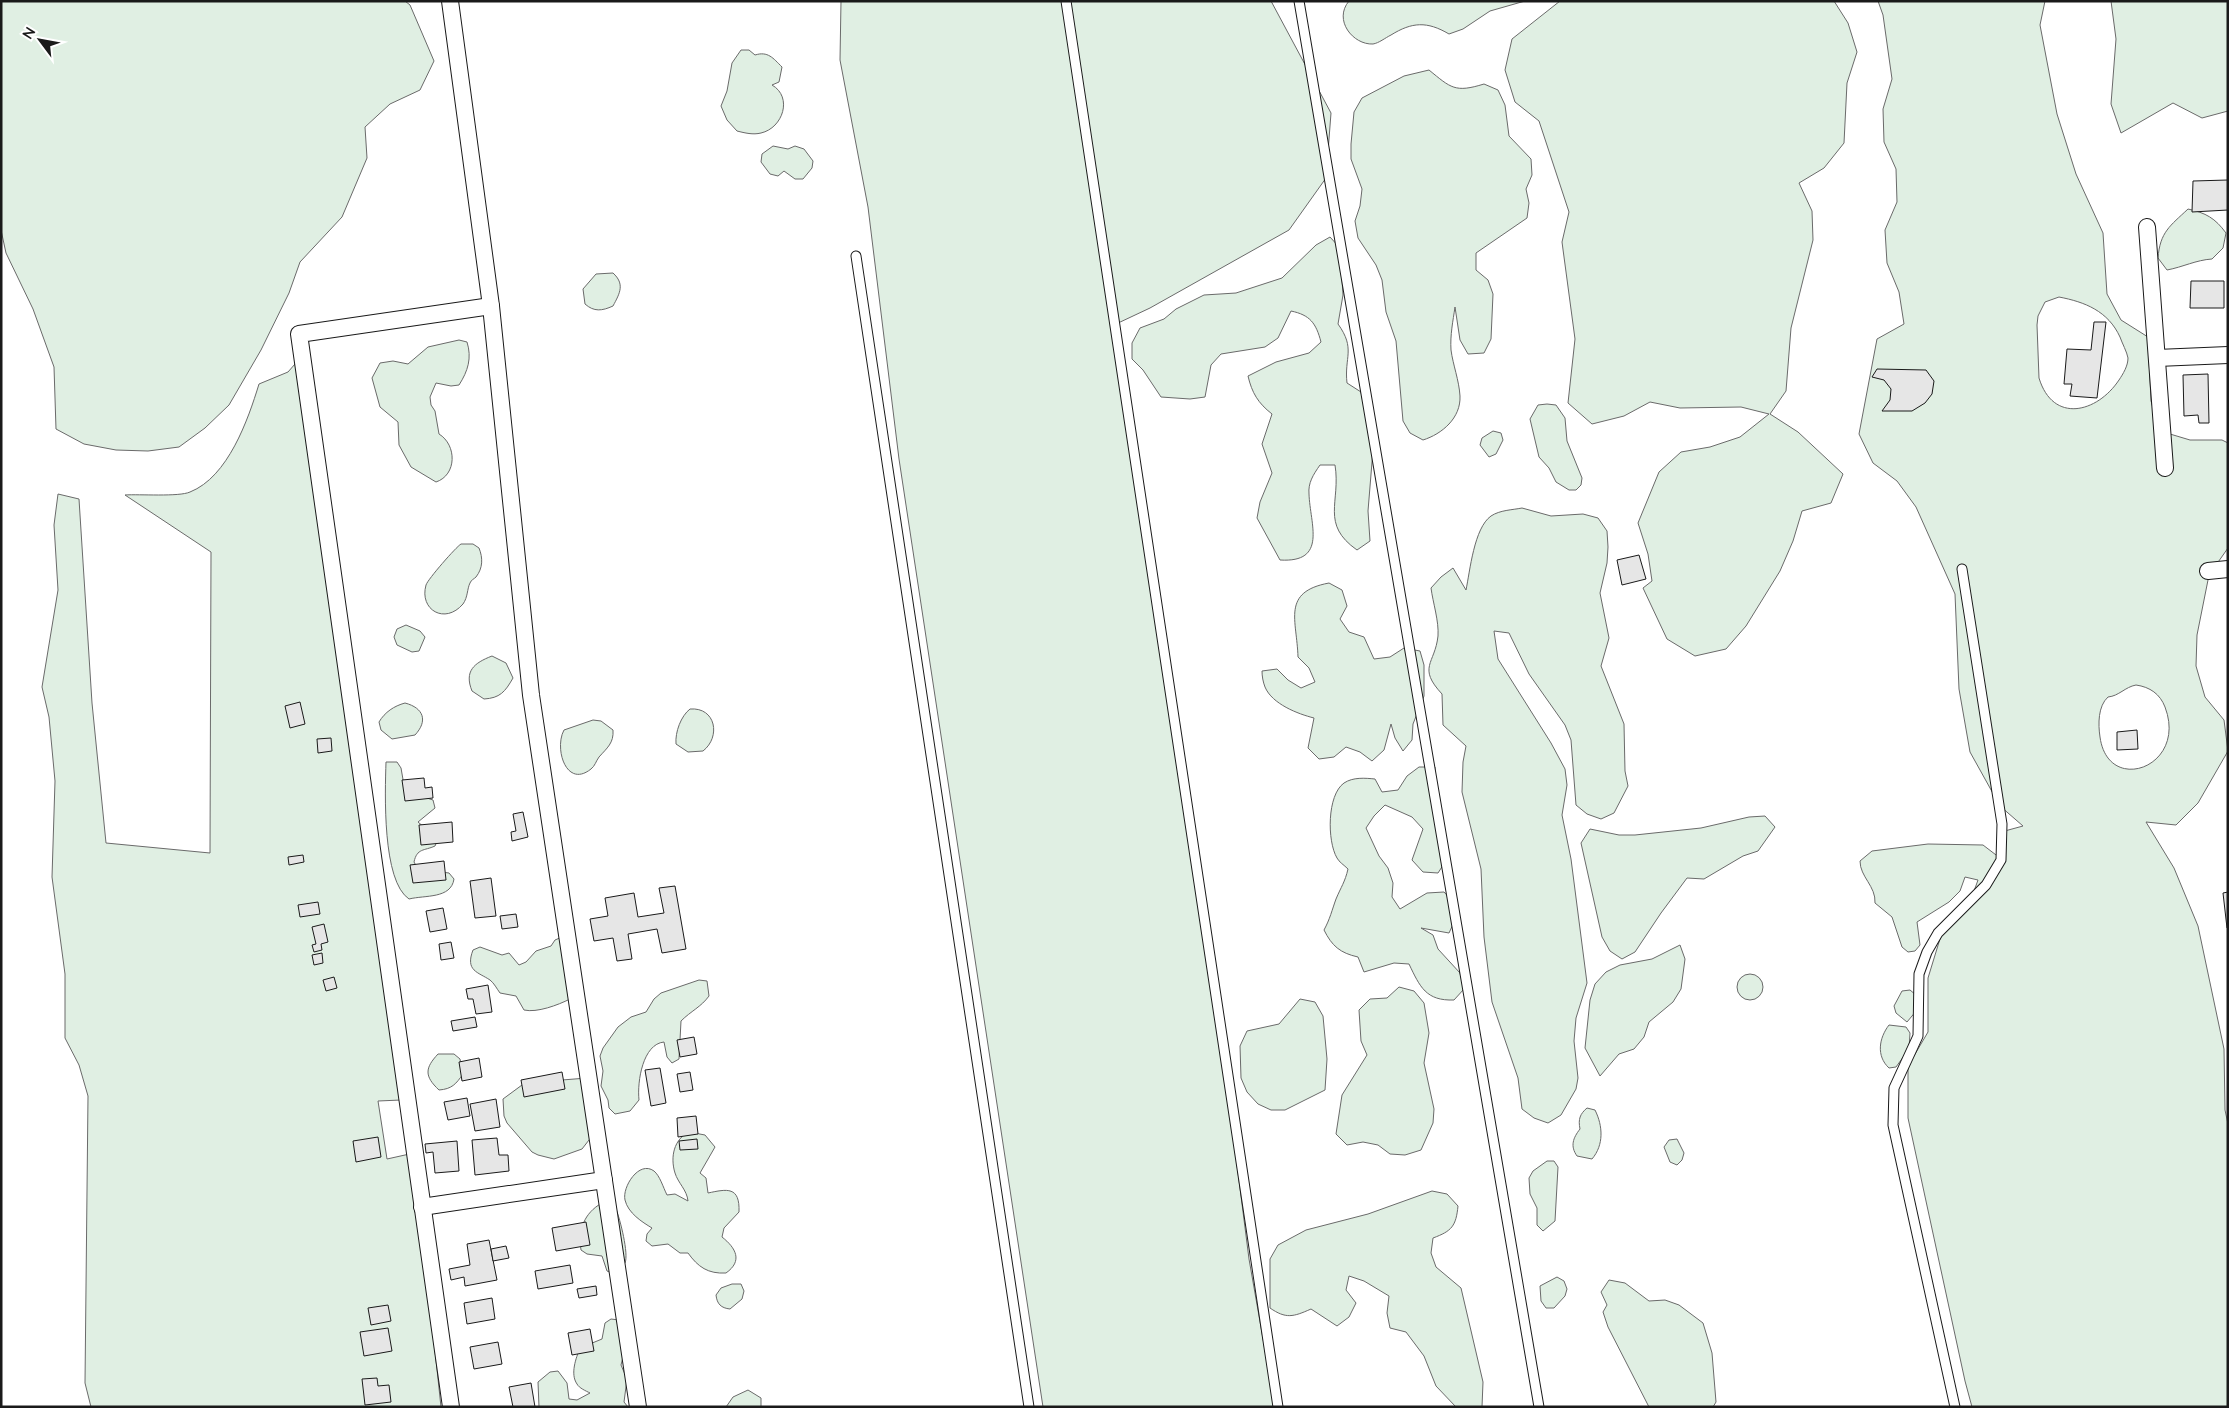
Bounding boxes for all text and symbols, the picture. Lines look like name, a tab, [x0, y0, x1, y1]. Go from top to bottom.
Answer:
north arrow	[15, 15, 65, 65]
text: N	[18, 24, 39, 42]

